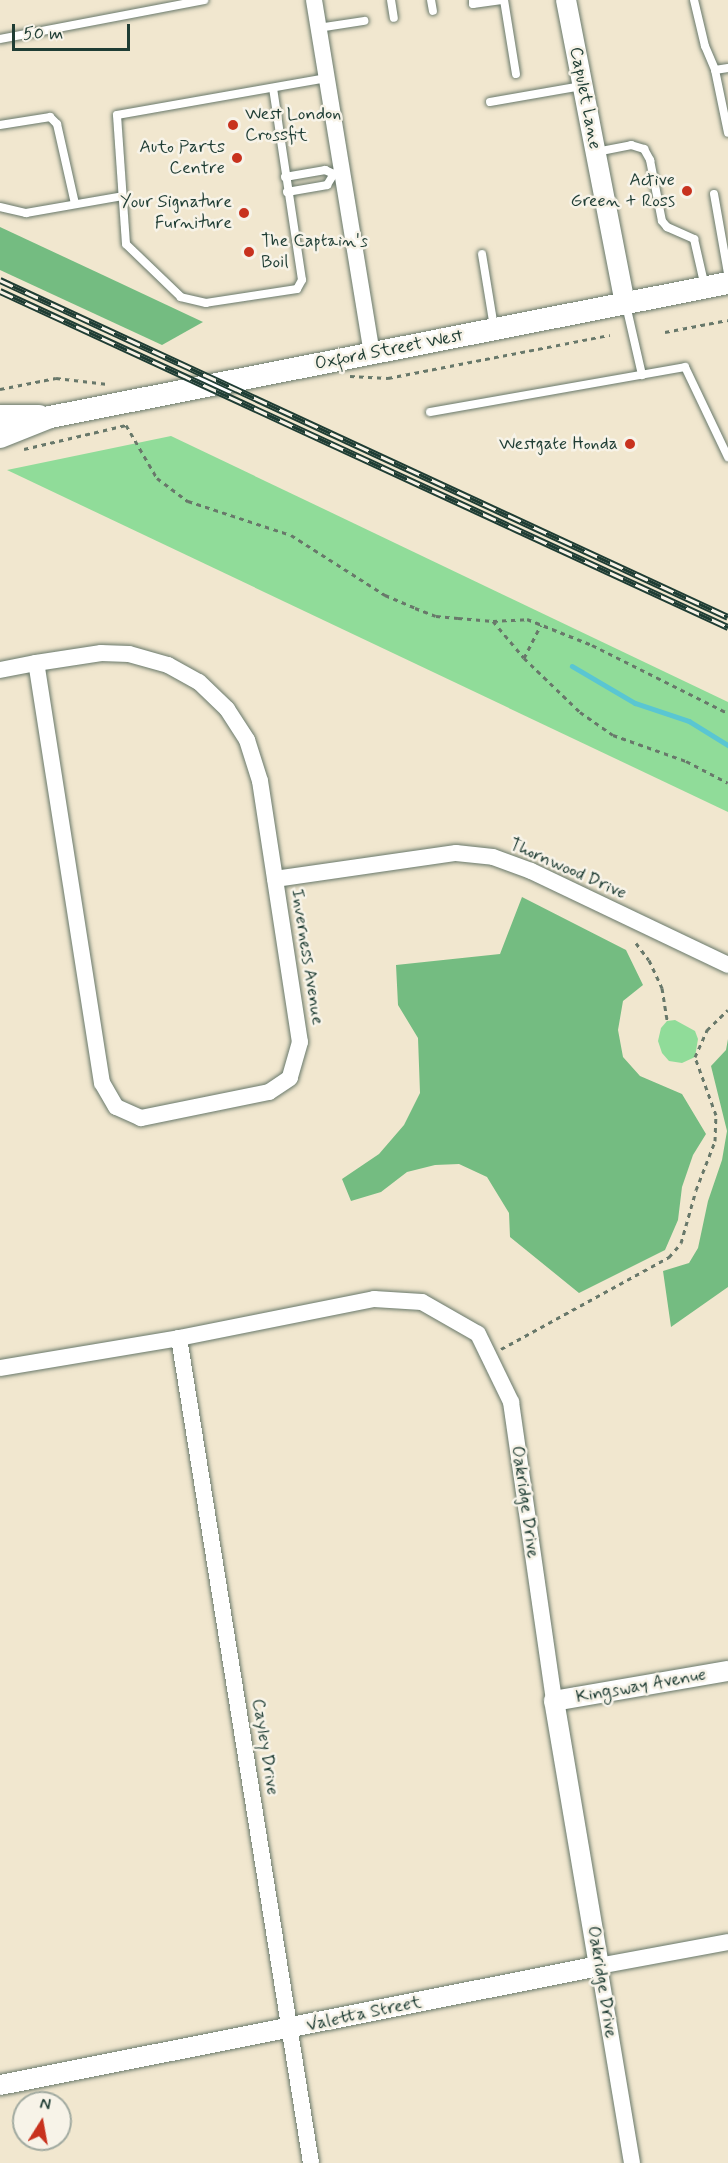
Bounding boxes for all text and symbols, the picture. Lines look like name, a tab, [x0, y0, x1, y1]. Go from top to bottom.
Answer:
scale bar	[15, 12, 134, 50]
text: 50 m	[23, 22, 63, 46]
street label: Capulet Lane	[565, 46, 605, 150]
place label: West London Crossfit	[245, 104, 341, 146]
marker: West London Crossfit	[226, 118, 240, 132]
place label: Auto Parts Centre	[143, 137, 225, 180]
marker: Auto Parts Centre	[230, 151, 244, 165]
place label: Active Green + Ross	[571, 170, 675, 213]
marker: Active Green + Ross	[680, 184, 694, 198]
place label: Your Signature Furniture	[117, 192, 232, 234]
marker: Your Signature Furniture	[237, 206, 251, 220]
place label: The Captain's Boil	[261, 231, 365, 274]
marker: The Captain's Boil	[242, 245, 256, 259]
street label: Oxford Street West	[313, 325, 465, 375]
place label: Westgate Honda	[497, 433, 618, 455]
marker: Westgate Honda	[623, 437, 637, 451]
street label: Thornwood Drive	[507, 834, 629, 904]
street label: Inverness Avenue	[286, 888, 328, 1026]
street label: Oakridge Drive	[507, 1445, 543, 1559]
street label: Kingsway Avenue	[573, 1664, 709, 1708]
street label: Cayley Drive	[247, 1698, 283, 1796]
street label: Oakridge Drive	[583, 1925, 621, 2039]
street label: Valetta Street	[305, 1991, 423, 2037]
north arrow	[12, 2091, 72, 2151]
text: N	[38, 2093, 52, 2116]

